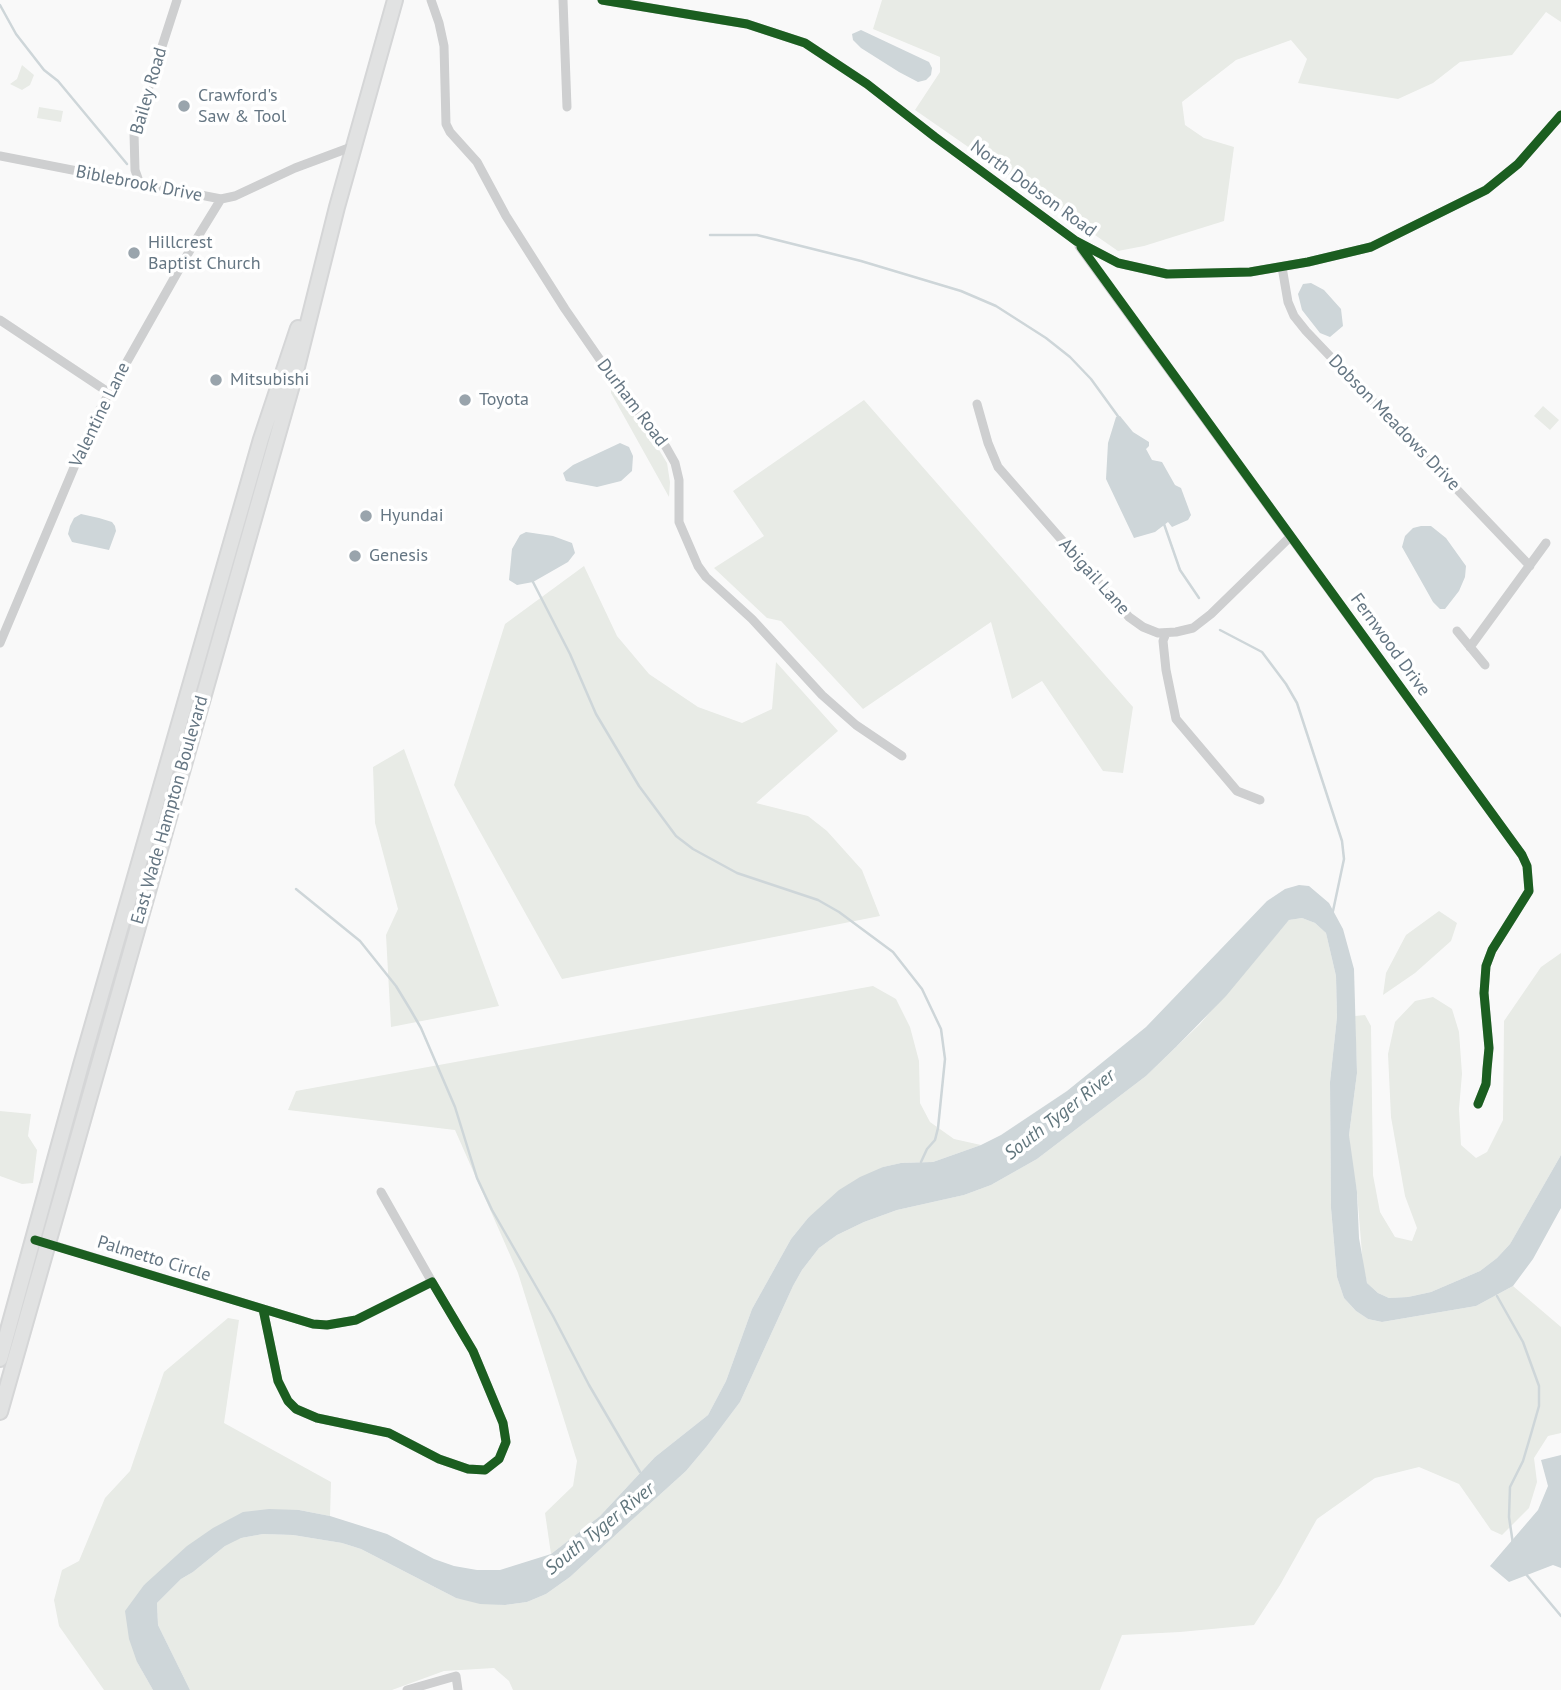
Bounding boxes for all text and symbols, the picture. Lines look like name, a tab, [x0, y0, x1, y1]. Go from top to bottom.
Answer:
street label: Bailey Road	[126, 45, 172, 137]
place label: Crawford's Saw & Tool	[198, 85, 286, 128]
marker: Crawford's Saw & Tool	[176, 98, 192, 114]
street label: North Dobson Road	[966, 136, 1100, 242]
street label: Biblebrook Drive	[74, 161, 204, 207]
place label: Hillcrest Baptist Church	[148, 232, 260, 274]
marker: Hillcrest Baptist Church	[126, 245, 142, 261]
street label: Dobson Meadows Drive	[1324, 351, 1464, 495]
street label: Durham Road	[592, 355, 672, 451]
street label: Valentine Lane	[65, 359, 135, 471]
place label: Mitsubishi	[230, 369, 309, 391]
marker: Mitsubishi	[208, 372, 224, 388]
place label: Toyota	[479, 389, 529, 411]
marker: Toyota	[457, 392, 473, 408]
place label: Hyundai	[380, 505, 443, 527]
marker: Hyundai	[358, 508, 374, 524]
street label: Abigail Lane	[1054, 534, 1134, 620]
place label: Genesis	[369, 545, 428, 567]
marker: Genesis	[347, 548, 363, 564]
street label: Fernwood Drive	[1346, 589, 1434, 701]
street label: East Wade Hampton Boulevard	[127, 693, 213, 927]
water label: South Tyger River	[1000, 1065, 1120, 1165]
street label: Palmetto Circle	[95, 1231, 213, 1287]
water label: South Tyger River	[541, 1478, 659, 1580]

